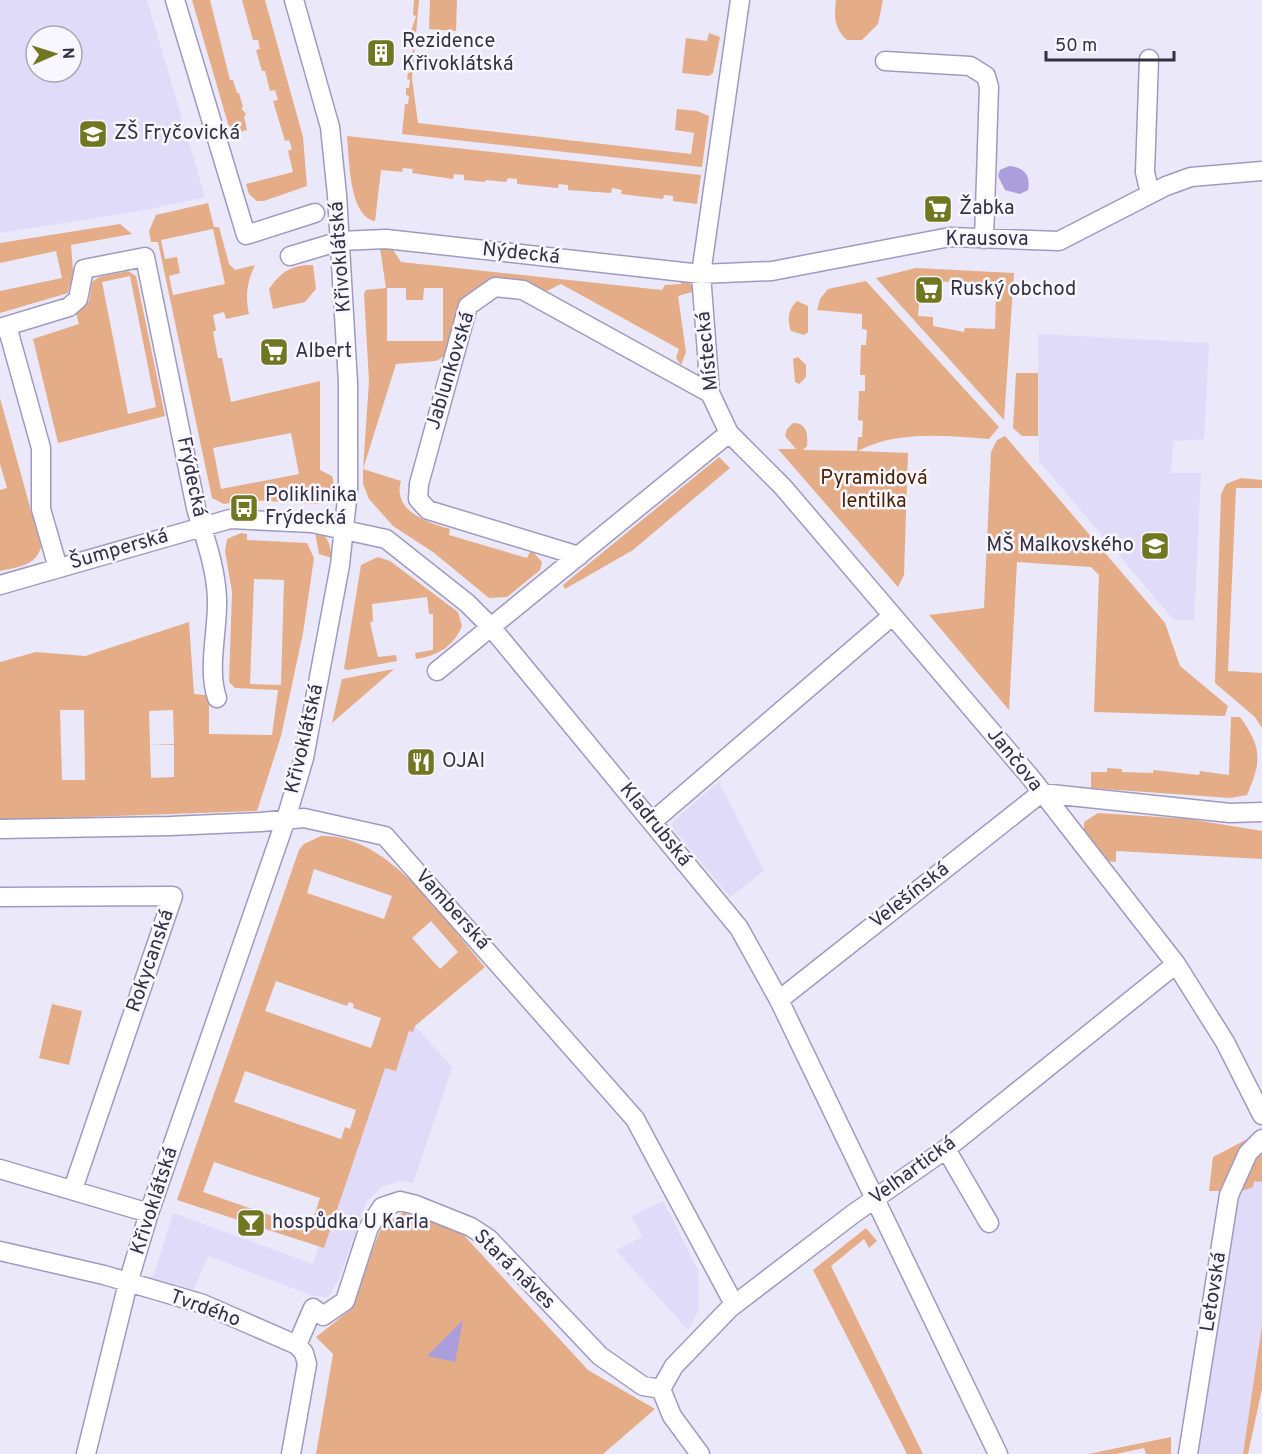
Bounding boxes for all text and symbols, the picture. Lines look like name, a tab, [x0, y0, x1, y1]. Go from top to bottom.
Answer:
north arrow	[24, 24, 84, 84]
scale bar	[1046, 24, 1174, 62]
place label: Rezidence Křivoklátská	[402, 29, 514, 78]
text: 50 m	[1055, 35, 1097, 58]
building icon: Rezidence Křivoklátská	[365, 37, 397, 69]
text: N	[57, 47, 77, 60]
school or university icon: ZŠ Fryčovická	[77, 118, 109, 150]
place label: ZŠ Fryčovická	[114, 119, 240, 147]
supermarket icon: Žabka	[922, 193, 954, 225]
place label: Žabka	[959, 194, 1014, 222]
street label: Křivoklátská	[324, 200, 358, 314]
street label: Krausova	[946, 227, 1028, 253]
street label: Nýdecká	[481, 237, 561, 271]
supermarket icon: Ruský obchod	[913, 274, 945, 306]
place label: Ruský obchod	[950, 277, 1076, 303]
street label: Jablunkovská	[421, 309, 481, 433]
street label: Místecká	[691, 310, 725, 392]
supermarket icon: Albert	[258, 336, 290, 368]
place label: Albert	[295, 339, 352, 365]
street label: Frýdecká	[170, 435, 212, 519]
park label: Pyramidová lentilka	[820, 466, 928, 515]
place label: Poliklinika Frýdecká	[265, 483, 357, 532]
bus stop icon: Poliklinika Frýdecká	[228, 492, 260, 524]
street label: Šumperská	[66, 522, 171, 576]
school or university icon: MŠ Malkovského	[1139, 530, 1171, 562]
place label: MŠ Malkovského	[986, 531, 1134, 559]
street label: Křivoklátská	[280, 682, 330, 796]
street label: Jančova	[980, 723, 1048, 797]
restaurant icon: OJAI	[405, 746, 437, 778]
place label: OJAI	[442, 749, 485, 775]
street label: Kladrubská	[613, 778, 697, 872]
street label: Velešínská	[865, 857, 955, 935]
street label: Vamberská	[409, 864, 495, 956]
street label: Rokycanská	[121, 906, 181, 1016]
street label: Velhartická	[865, 1131, 961, 1211]
street label: Křivoklátská	[125, 1144, 185, 1258]
bar icon: hospůdka U Karla	[235, 1207, 267, 1239]
place label: hospůdka U Karla	[272, 1210, 429, 1236]
street label: Stará náves	[467, 1224, 561, 1316]
street label: Letovská	[1195, 1250, 1233, 1334]
street label: Tvrdého	[166, 1284, 244, 1334]

